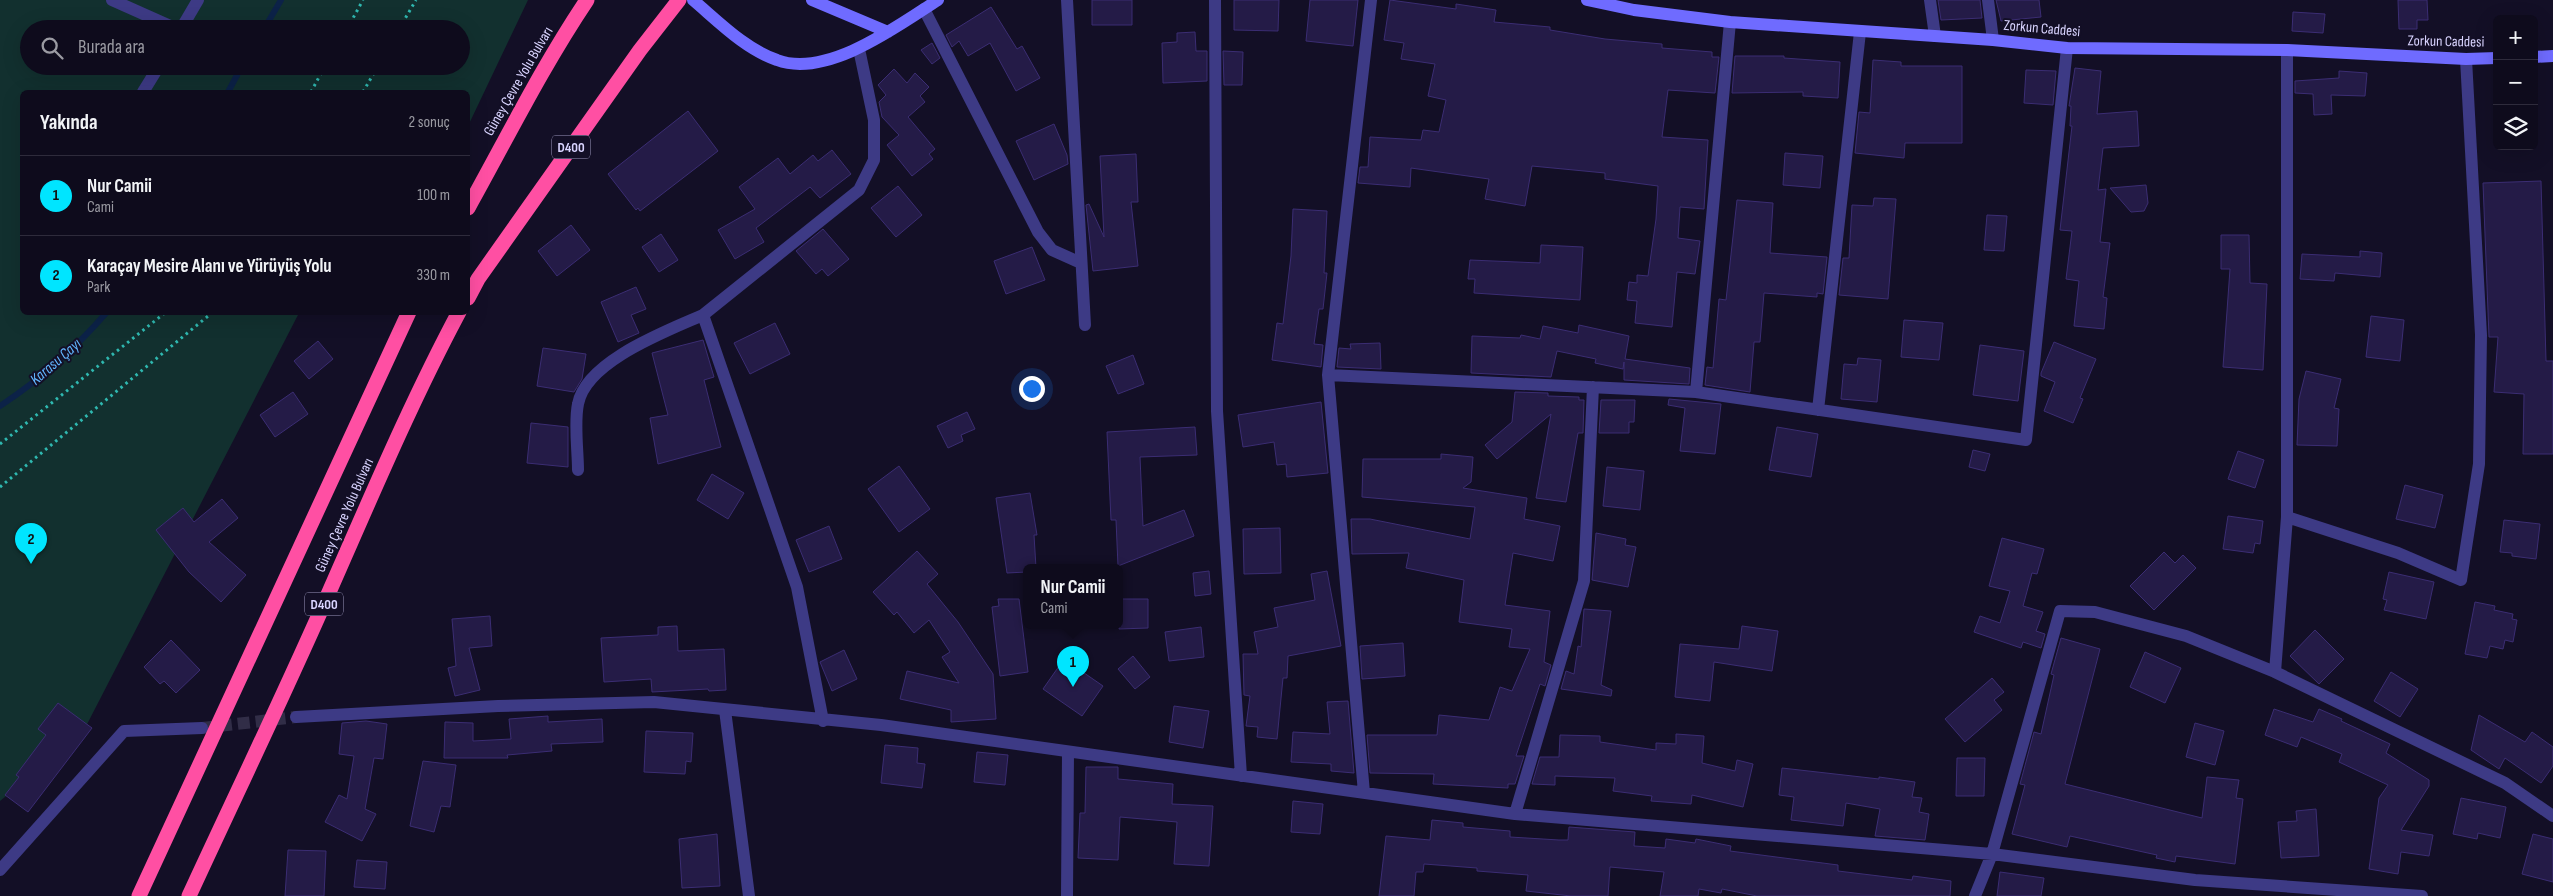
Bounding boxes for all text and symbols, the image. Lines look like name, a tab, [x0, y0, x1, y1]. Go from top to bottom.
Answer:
map controls	[2493, 15, 2538, 150]
button: +	[2493, 15, 2538, 60]
street label: Zorkun Caddesi	[2003, 16, 2081, 41]
search box	[20, 20, 470, 75]
street label: Güney Çevre Yolu Bulvarı	[479, 23, 557, 139]
street label: Zorkun Caddesi	[2407, 31, 2485, 52]
icon: search	[38, 34, 66, 62]
text: Burada ara	[78, 36, 145, 59]
button: −	[2493, 60, 2538, 105]
button: layers	[2493, 105, 2538, 150]
text: Yakında	[40, 110, 97, 135]
text: 2 sonuç	[409, 113, 450, 132]
road number: D400	[552, 136, 590, 158]
text: Nur Camii	[87, 175, 152, 198]
text: 1	[53, 186, 59, 205]
text: 100 m	[417, 186, 450, 205]
text: Cami	[87, 198, 114, 217]
text: Karaçay Mesire Alanı ve Yürüyüş Yolu	[87, 255, 332, 278]
text: 2	[52, 266, 60, 285]
text: 330 m	[417, 266, 450, 285]
text: Park	[87, 278, 110, 297]
water label: Karasu Çayı	[26, 335, 86, 390]
your location	[1019, 376, 1045, 402]
street label: Güney Çevre Yolu Bulvarı	[311, 455, 378, 575]
pin: 2	[15, 523, 47, 564]
popup	[1023, 564, 1123, 629]
text: Nur Camii	[1041, 576, 1105, 599]
road number: D400	[305, 592, 343, 616]
text: Cami	[1041, 599, 1067, 618]
pin: 1	[1057, 646, 1089, 687]

